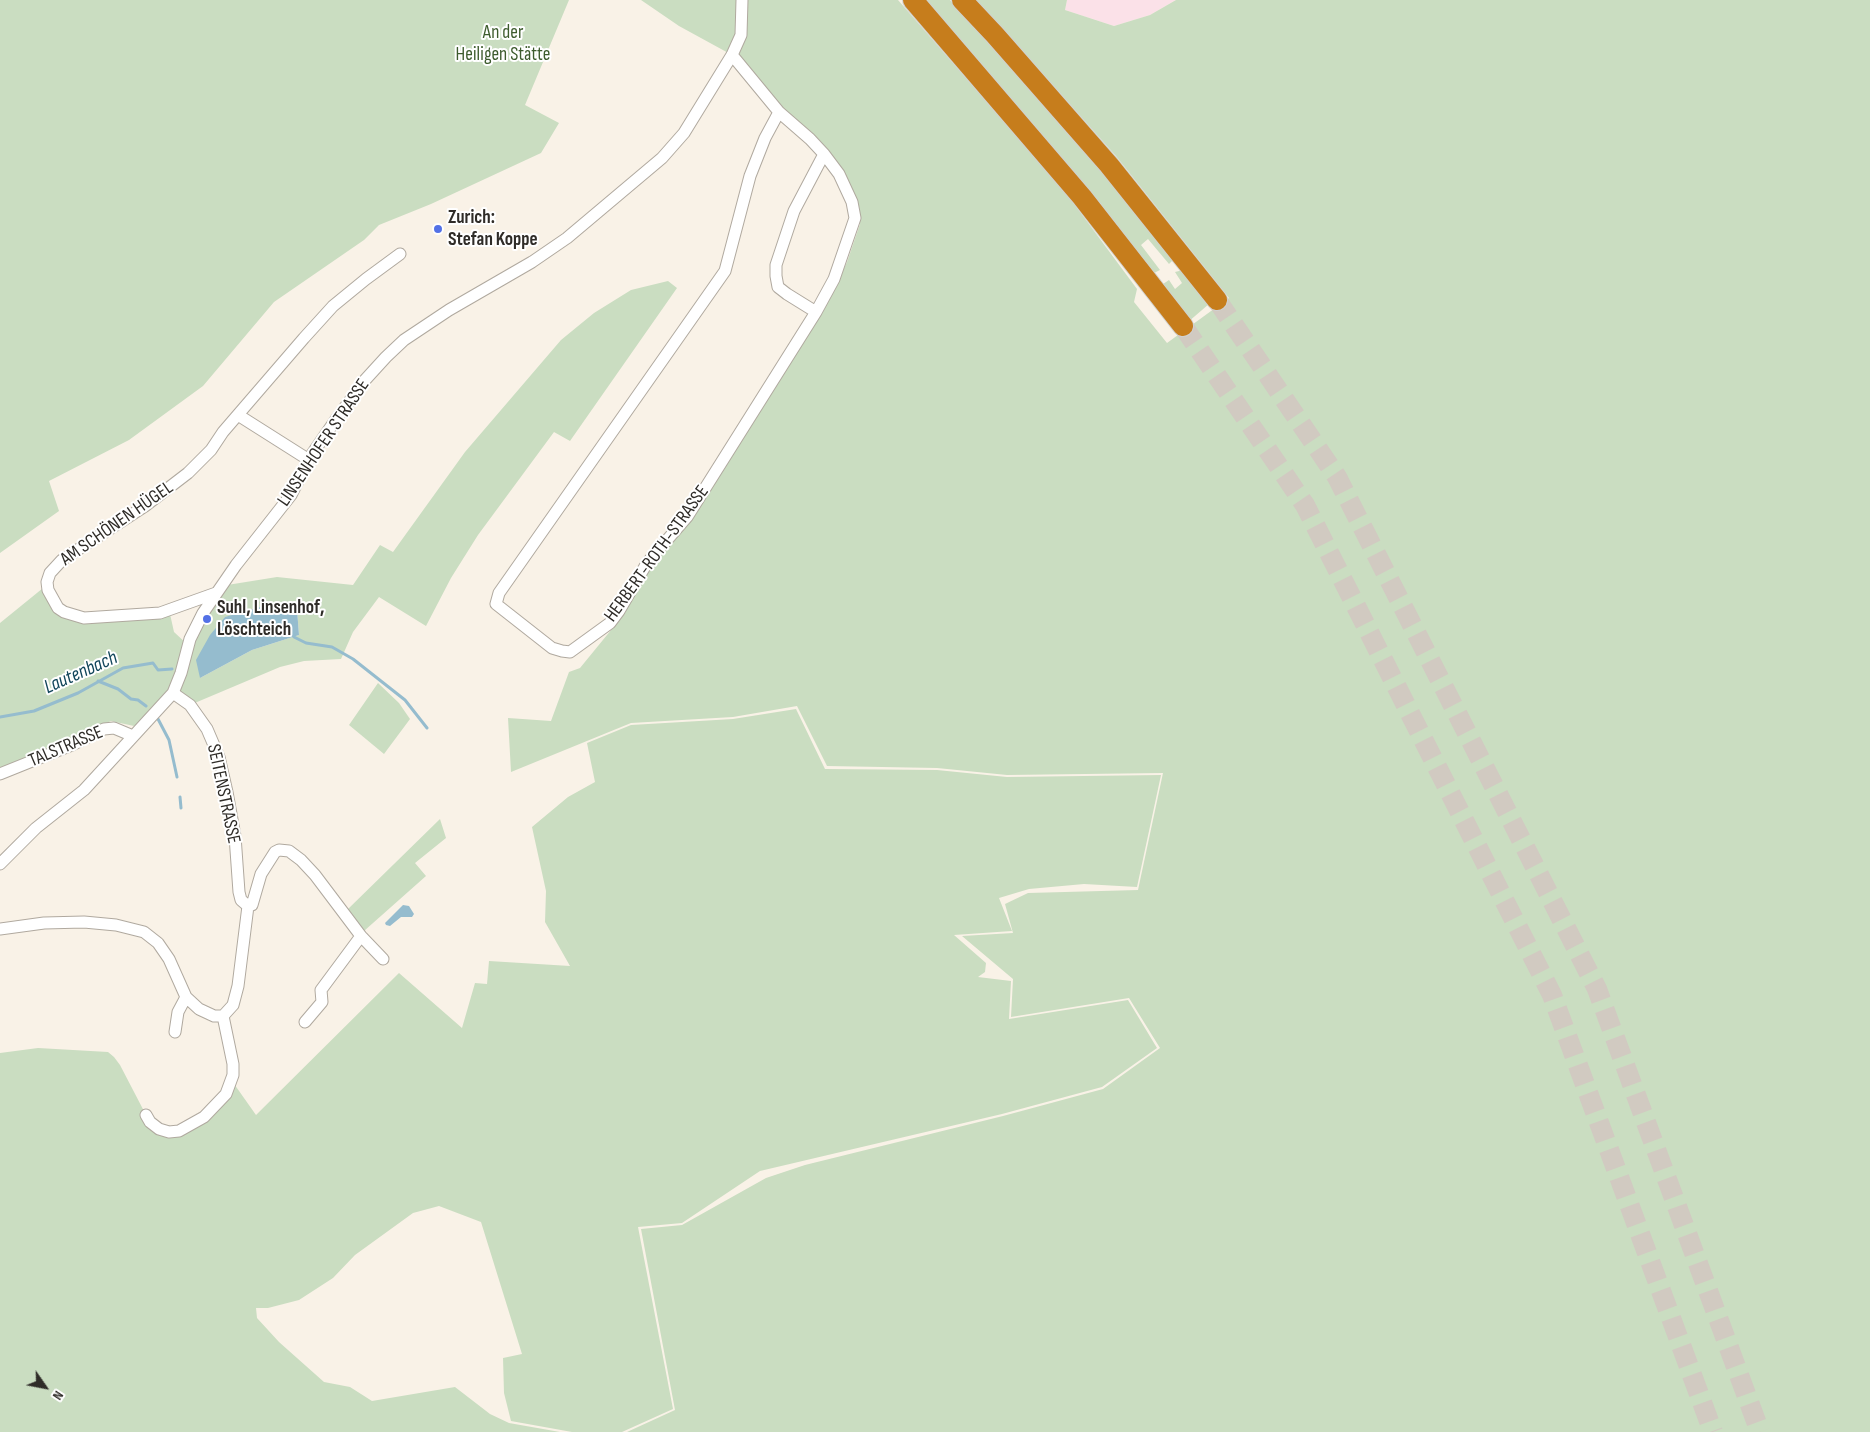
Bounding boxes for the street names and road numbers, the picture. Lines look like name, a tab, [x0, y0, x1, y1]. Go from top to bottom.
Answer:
street label: LINSENHOFER STRASSE	[273, 375, 375, 511]
street label: AM SCHÖNEN HÜGEL	[56, 477, 178, 571]
street label: HERBERT-ROTH-STRASSE	[600, 481, 714, 627]
street label: TALSTRASSE	[26, 721, 106, 773]
street label: SEITENSTRASSE	[201, 742, 245, 846]

